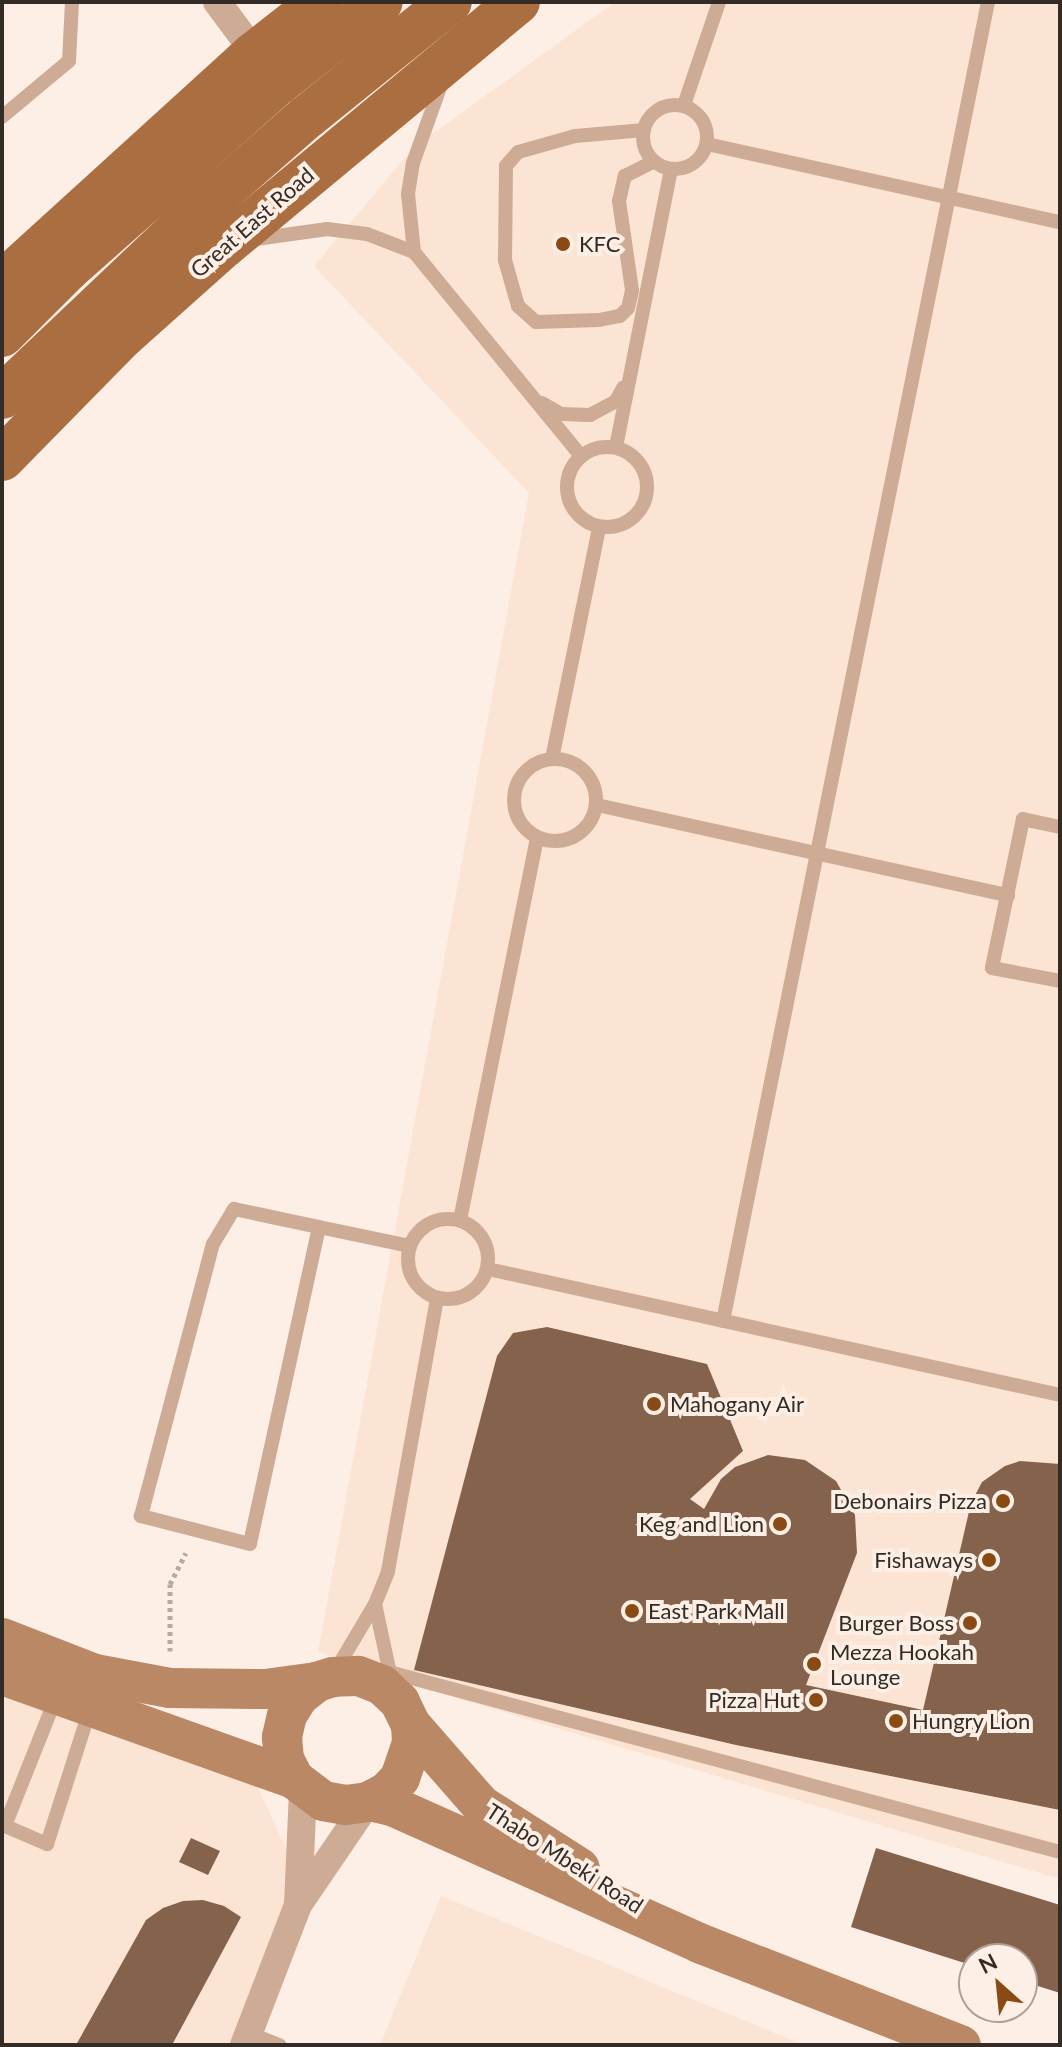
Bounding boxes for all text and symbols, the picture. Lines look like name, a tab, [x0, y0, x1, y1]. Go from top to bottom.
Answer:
street label: Great East Road	[185, 161, 319, 283]
place label: KFC	[579, 231, 621, 257]
marker: KFC	[554, 235, 572, 253]
place label: Mahogany Air	[670, 1391, 805, 1417]
marker: Mahogany Air	[645, 1395, 663, 1413]
place label: Debonairs Pizza	[833, 1488, 987, 1514]
marker: Debonairs Pizza	[994, 1492, 1012, 1510]
place label: Keg and Lion	[639, 1511, 764, 1537]
marker: Keg and Lion	[771, 1515, 789, 1533]
place label: Fishaways	[874, 1547, 973, 1573]
marker: Fishaways	[980, 1551, 998, 1569]
place label: East Park Mall	[648, 1598, 785, 1624]
marker: East Park Mall	[623, 1602, 641, 1620]
place label: Burger Boss	[838, 1610, 954, 1636]
marker: Burger Boss	[961, 1614, 979, 1632]
place label: Mezza Hookah Lounge	[830, 1638, 974, 1690]
marker: Mezza Hookah Lounge	[805, 1655, 823, 1673]
place label: Pizza Hut	[708, 1687, 800, 1713]
marker: Pizza Hut	[807, 1691, 825, 1709]
place label: Hungry Lion	[912, 1708, 1031, 1734]
marker: Hungry Lion	[887, 1712, 905, 1730]
street label: Thabo Mbeki Road	[482, 1797, 648, 1919]
north arrow	[958, 1943, 1038, 2023]
text: N	[974, 1947, 1001, 1979]

